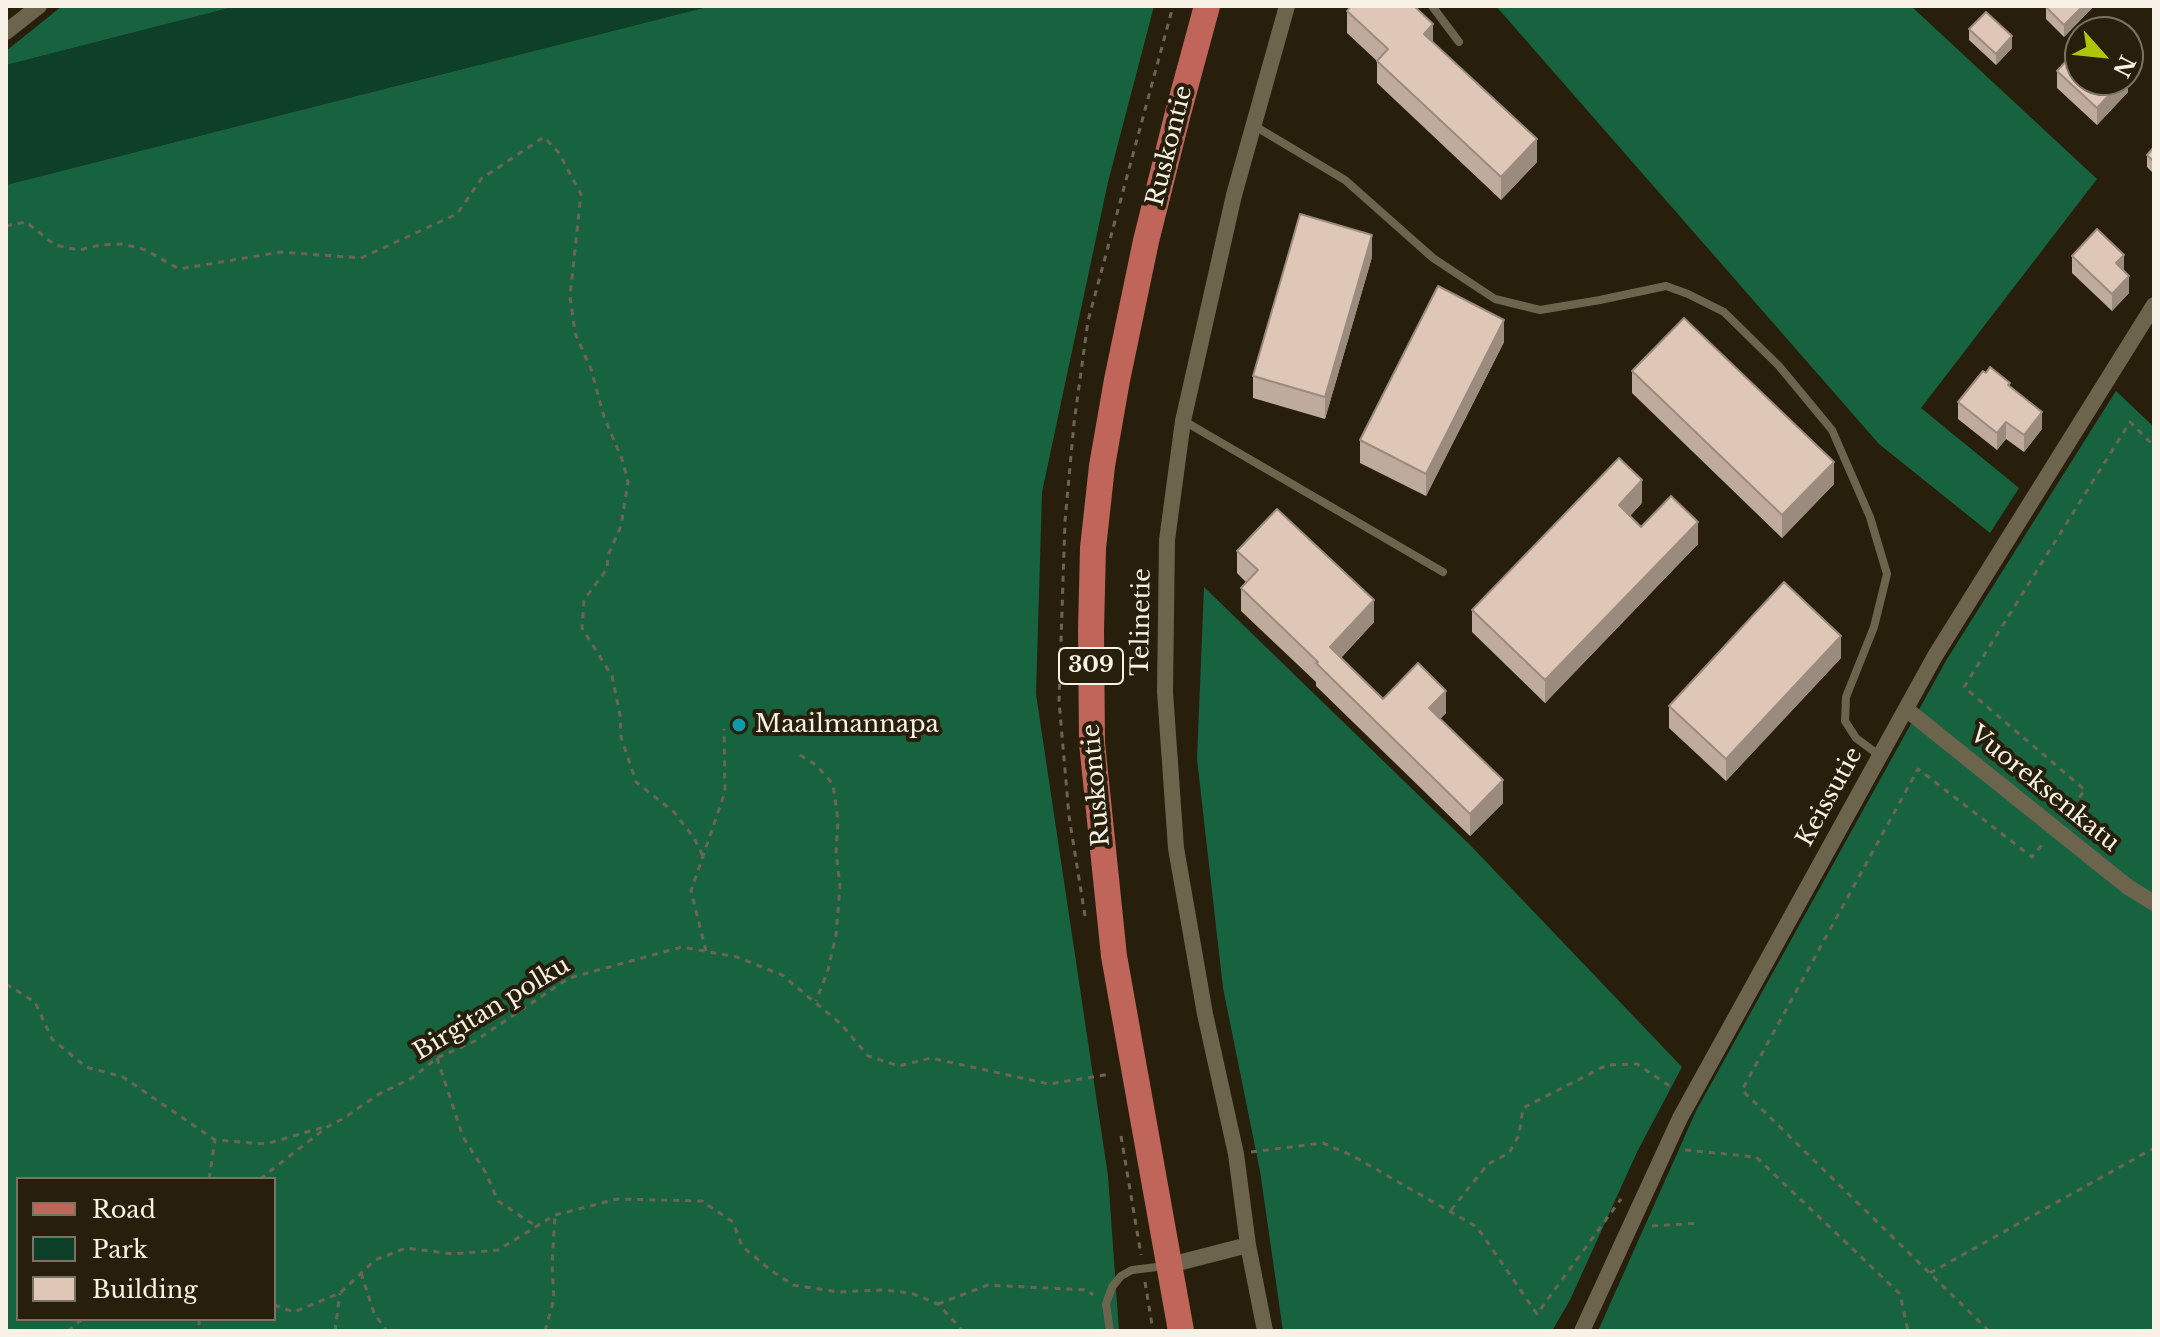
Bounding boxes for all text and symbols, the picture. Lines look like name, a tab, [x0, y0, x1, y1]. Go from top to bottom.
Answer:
north arrow	[2064, 16, 2144, 96]
text: N	[2107, 51, 2141, 82]
street label: Ruskontie	[1141, 83, 1199, 209]
street label: Telinetie	[1127, 568, 1157, 676]
road number: 309	[1059, 648, 1123, 684]
place label: Maailmannapa	[755, 711, 939, 739]
marker: Maailmannapa	[730, 716, 748, 734]
street label: Vuoreksenkatu	[1963, 720, 2125, 858]
street label: Ruskontie	[1077, 722, 1117, 848]
street label: Keissutie	[1791, 742, 1869, 852]
street label: Birgitan polku	[409, 951, 575, 1067]
legend	[16, 1177, 276, 1321]
text: Road	[92, 1195, 156, 1224]
text: Park	[92, 1235, 148, 1264]
text: Building	[92, 1275, 198, 1304]

